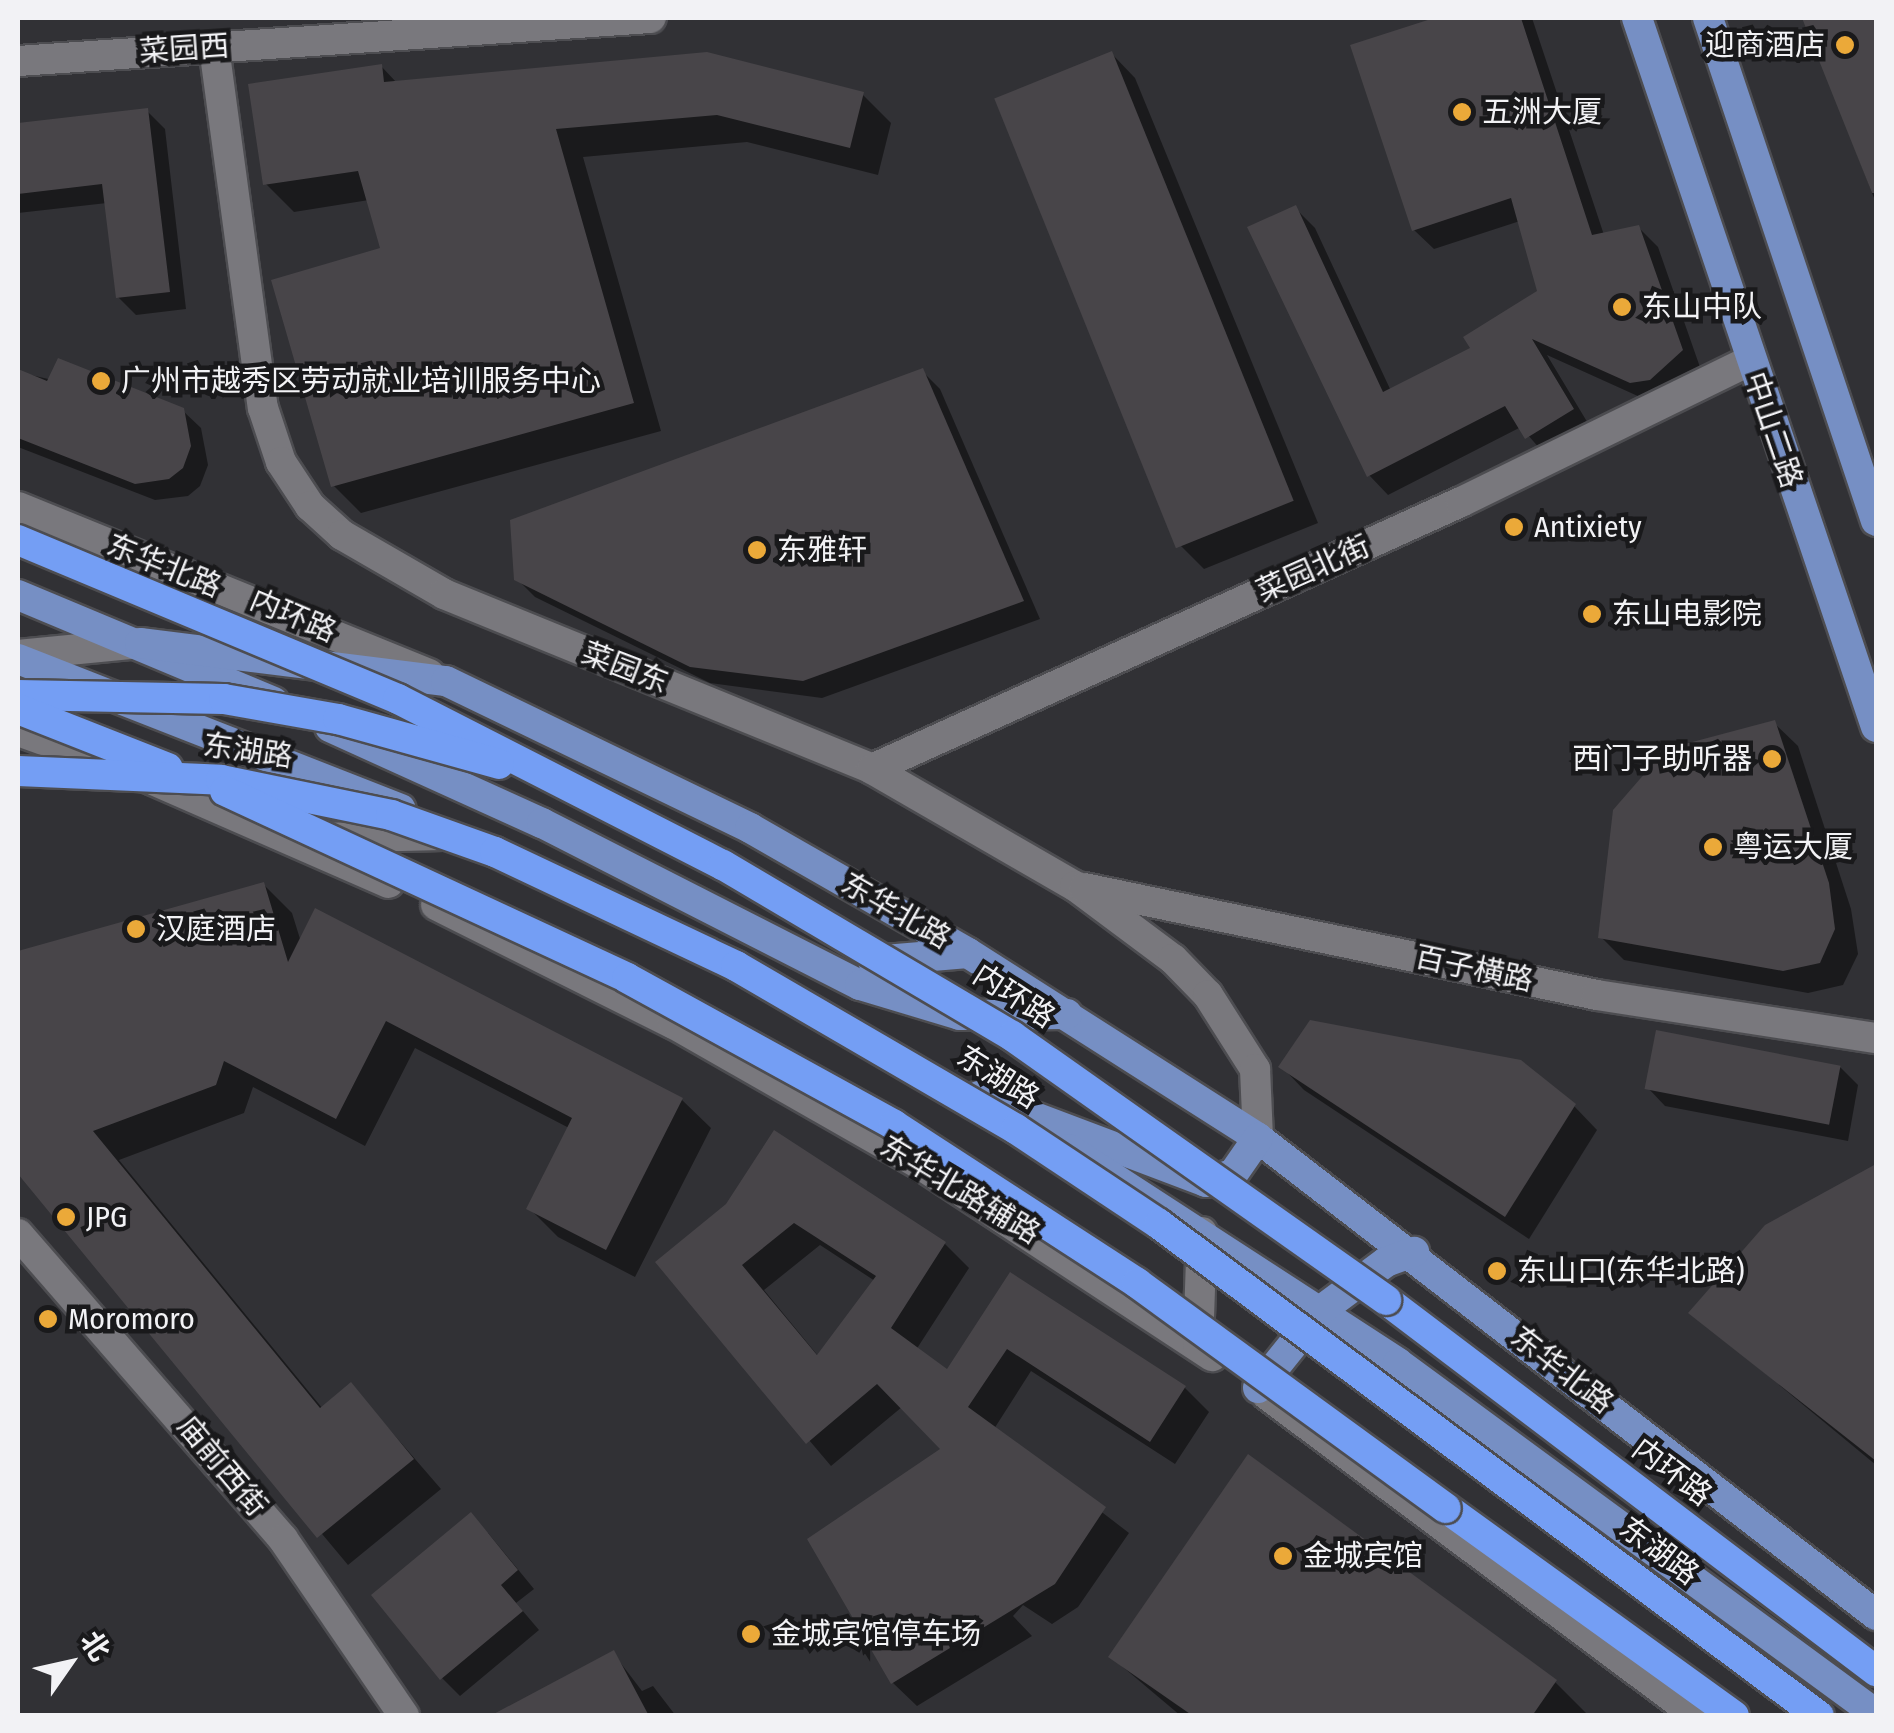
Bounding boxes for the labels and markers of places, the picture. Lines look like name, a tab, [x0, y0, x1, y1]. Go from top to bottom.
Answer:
place label: 迎商酒店	[1705, 27, 1825, 63]
marker: 迎商酒店	[1834, 34, 1856, 56]
place label: 五洲大厦	[1482, 94, 1602, 130]
marker: 五洲大厦	[1451, 101, 1473, 123]
place label: 东山中队	[1642, 289, 1762, 325]
marker: 东山中队	[1611, 296, 1633, 318]
place label: 广州市越秀区劳动就业培训服务中心	[121, 363, 601, 399]
marker: 广州市越秀区劳动就业培训服务中心	[90, 370, 112, 392]
place label: Antixiety	[1534, 509, 1642, 545]
marker: Antixiety	[1503, 516, 1525, 538]
place label: 东雅轩	[777, 532, 867, 568]
marker: 东雅轩	[746, 539, 768, 561]
place label: 东山电影院	[1612, 596, 1762, 632]
marker: 东山电影院	[1581, 603, 1603, 625]
place label: 西门子助听器	[1572, 741, 1752, 777]
marker: 西门子助听器	[1761, 748, 1783, 770]
place label: 粤运大厦	[1733, 829, 1853, 865]
marker: 粤运大厦	[1702, 836, 1724, 858]
place label: 汉庭酒店	[156, 911, 276, 947]
marker: 汉庭酒店	[125, 918, 147, 940]
place label: JPG	[86, 1199, 127, 1235]
marker: JPG	[55, 1206, 77, 1228]
place label: 东山口(东华北路)	[1517, 1253, 1745, 1289]
marker: 东山口(东华北路)	[1486, 1260, 1508, 1282]
place label: Moromoro	[68, 1301, 195, 1337]
marker: Moromoro	[37, 1308, 59, 1330]
place label: 金城宾馆	[1303, 1538, 1423, 1574]
marker: 金城宾馆	[1272, 1545, 1294, 1567]
place label: 金城宾馆停车场	[771, 1616, 981, 1652]
marker: 金城宾馆停车场	[740, 1623, 762, 1645]

